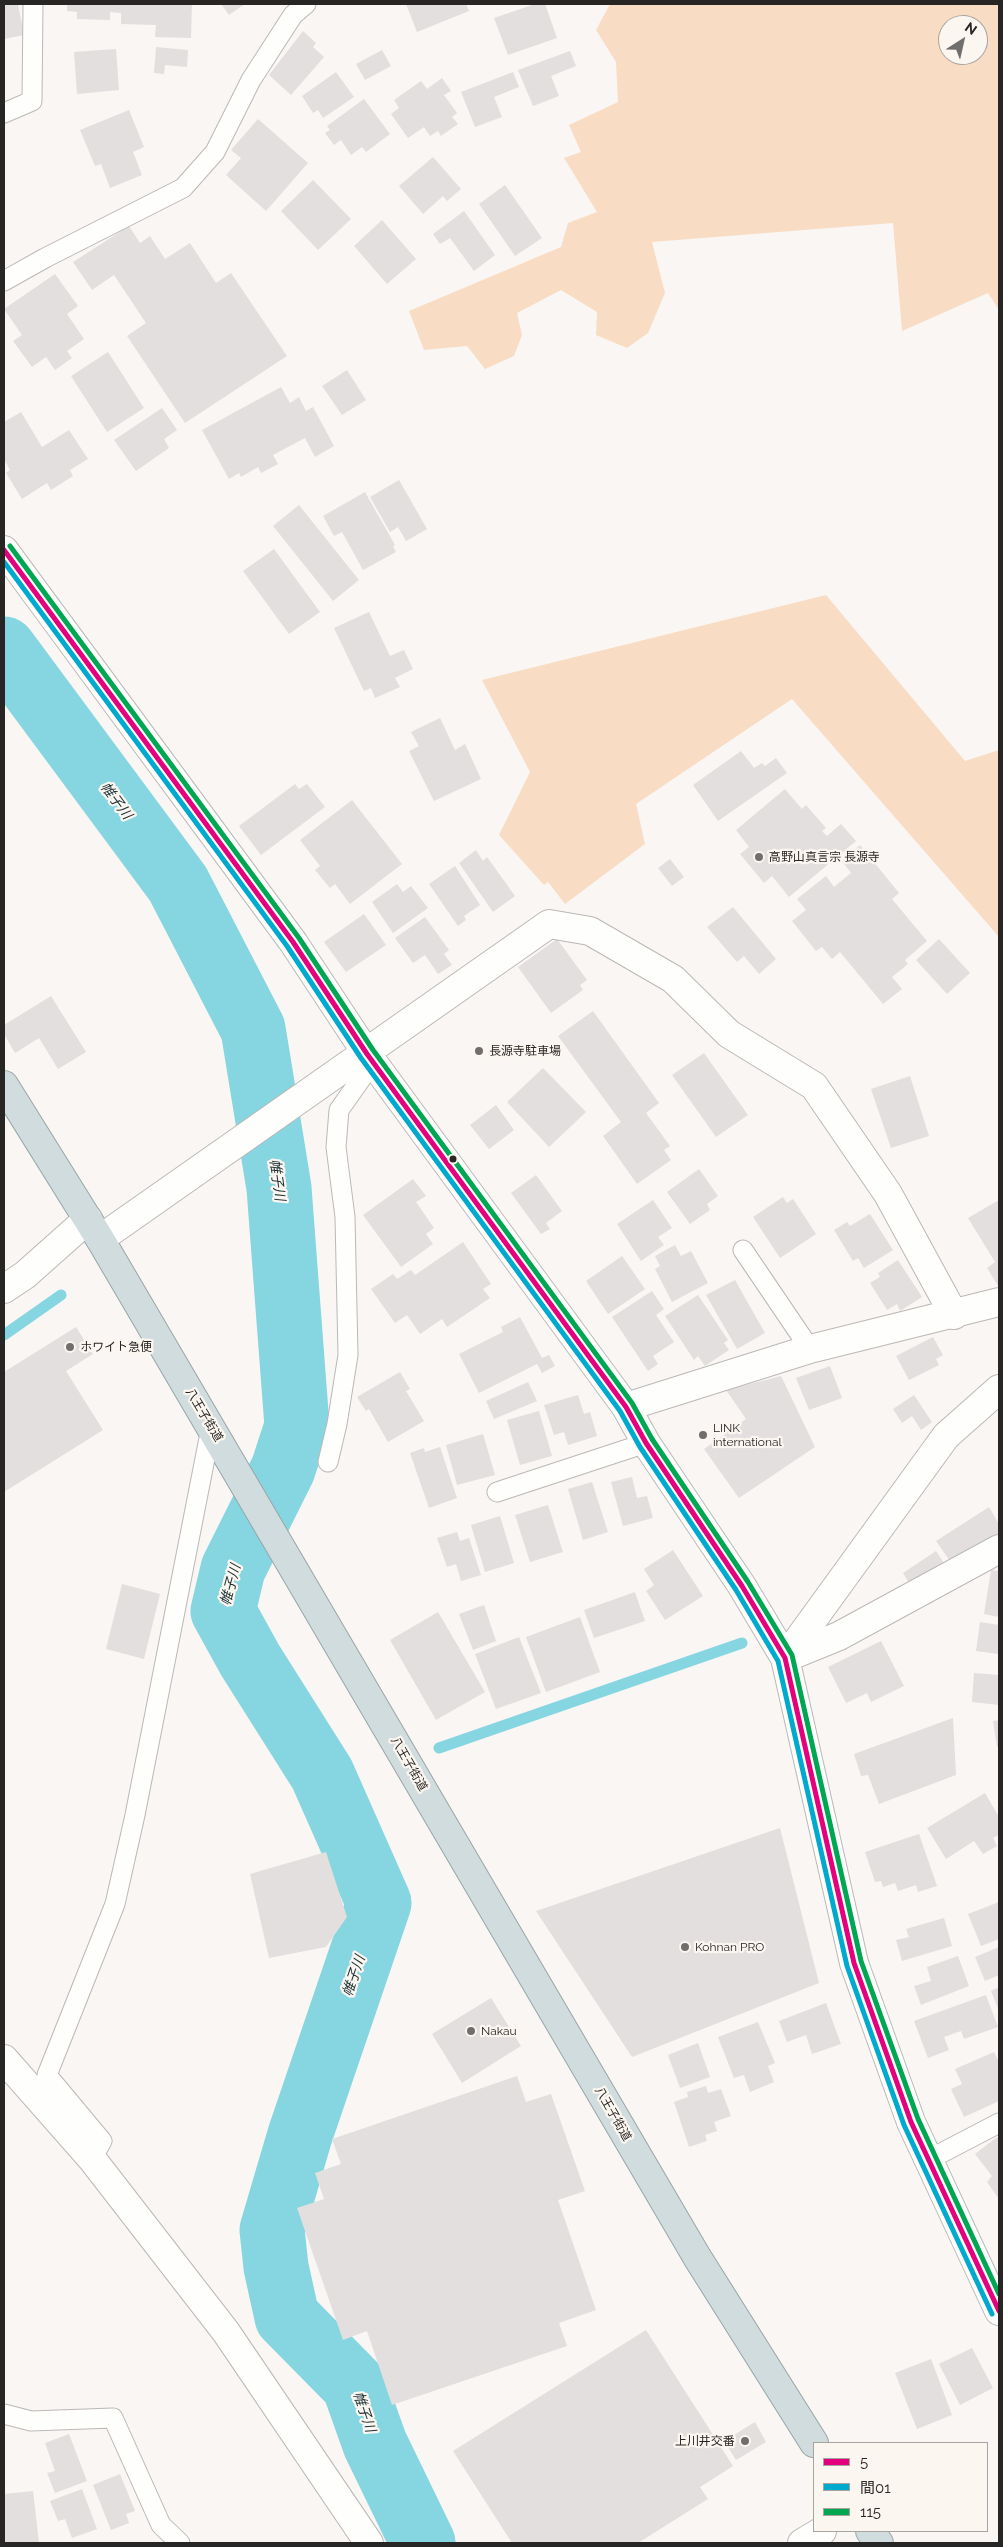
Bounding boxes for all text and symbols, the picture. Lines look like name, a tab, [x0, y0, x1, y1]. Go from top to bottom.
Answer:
north arrow	[938, 15, 988, 65]
text: N	[962, 19, 980, 38]
water label: 帷子川	[97, 779, 135, 823]
place label: 高野山真言宗 長源寺	[769, 850, 880, 864]
marker: 高野山真言宗 長源寺	[753, 851, 765, 863]
place label: 長源寺駐車場	[489, 1044, 561, 1058]
marker: 長源寺駐車場	[473, 1045, 485, 1057]
unlabelled marker	[448, 1154, 458, 1164]
water label: 帷子川	[266, 1158, 288, 1202]
place label: ホワイト急便	[80, 1340, 152, 1354]
marker: ホワイト急便	[64, 1341, 76, 1353]
street label: 八王子街道	[182, 1386, 226, 1444]
place label: LINK international	[713, 1421, 782, 1449]
marker: LINK international	[697, 1429, 709, 1441]
water label: 帷子川	[217, 1563, 245, 1607]
street label: 八王子街道	[388, 1734, 430, 1794]
place label: Kohnan PRO	[695, 1940, 764, 1954]
marker: Kohnan PRO	[679, 1941, 691, 1953]
water label: 帷子川	[339, 1953, 369, 1999]
place label: Nakau	[481, 2024, 517, 2038]
marker: Nakau	[465, 2025, 477, 2037]
street label: 八王子街道	[592, 2084, 634, 2144]
water label: 帷子川	[349, 2389, 379, 2435]
place label: 上川井交番	[675, 2434, 735, 2448]
marker: 上川井交番	[739, 2435, 751, 2447]
legend	[813, 2442, 988, 2532]
text: 5	[860, 2453, 868, 2471]
text: 間01	[860, 2479, 891, 2497]
text: 115	[860, 2503, 881, 2521]

